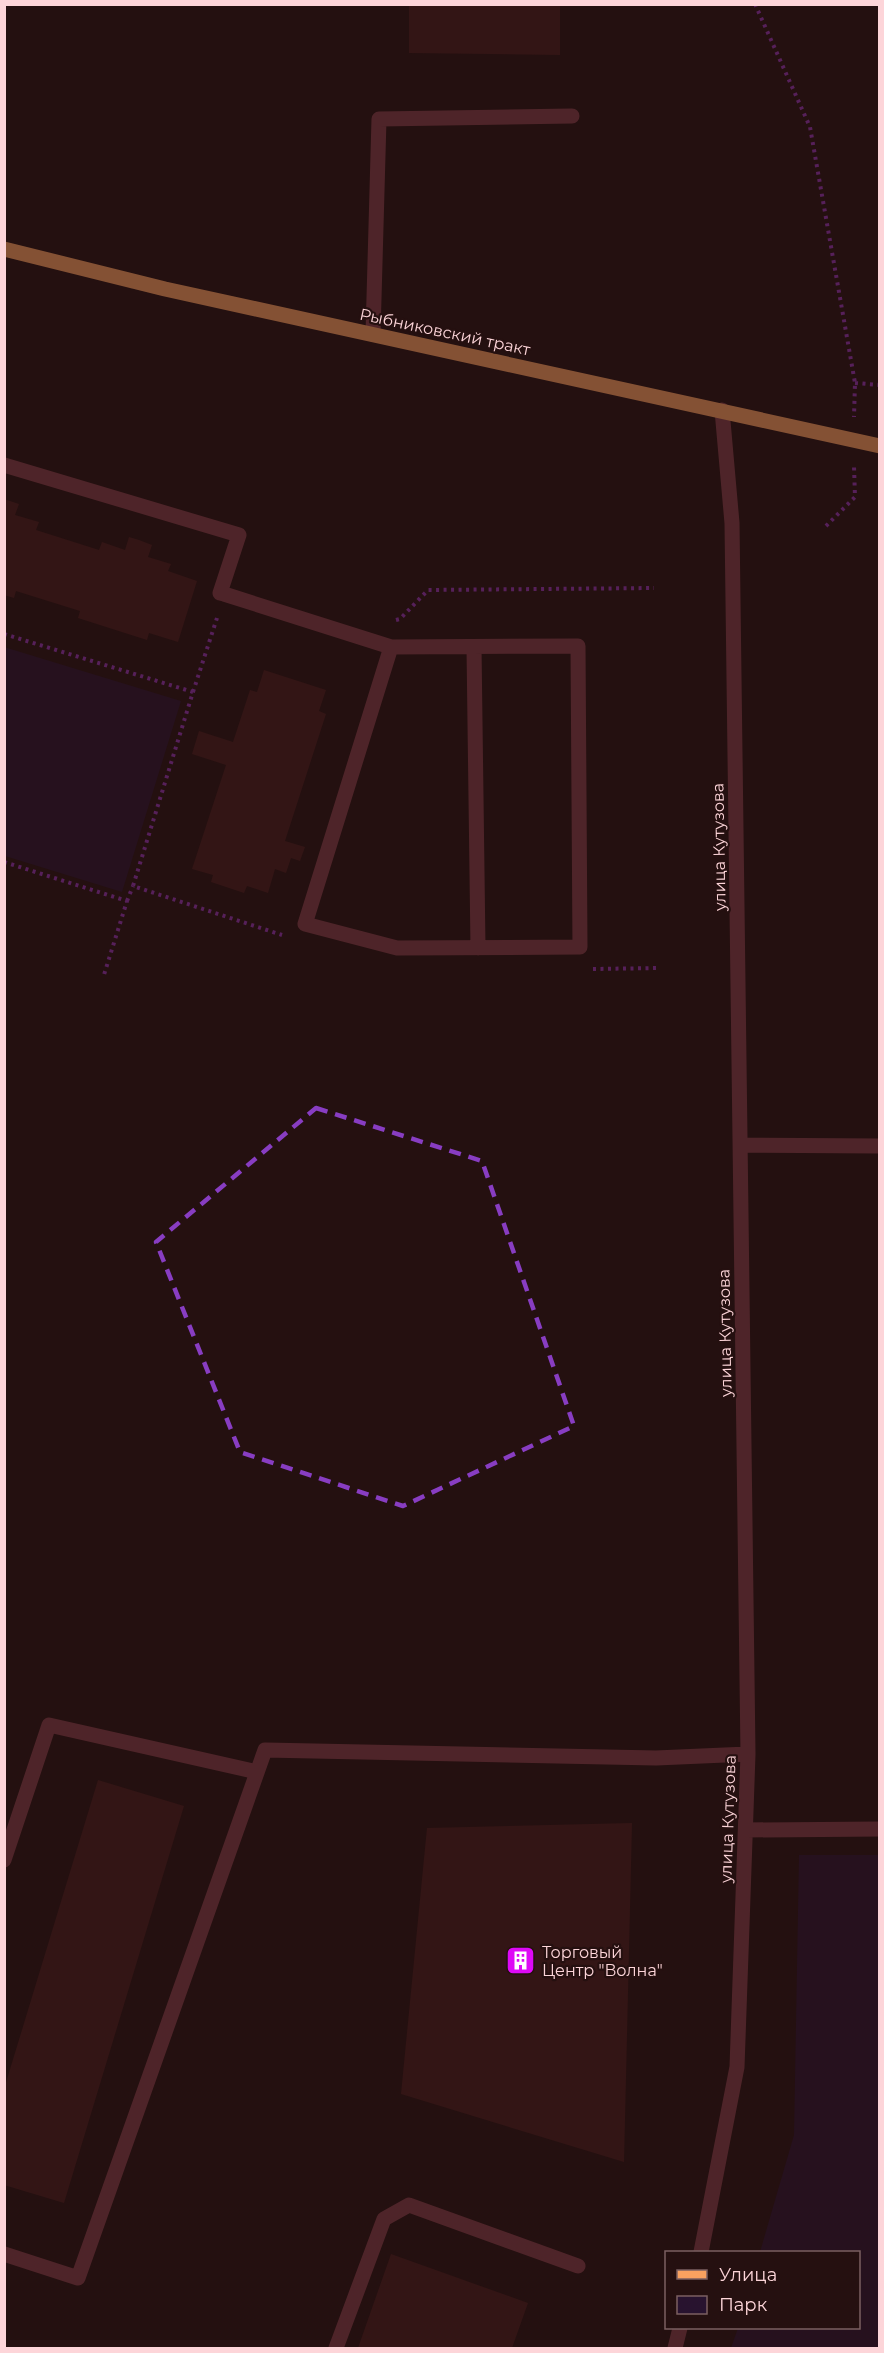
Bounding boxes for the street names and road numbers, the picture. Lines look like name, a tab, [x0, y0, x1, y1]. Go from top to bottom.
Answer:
street label: Рыбниковский тракт	[358, 305, 532, 359]
street label: улица Кутузова	[708, 783, 730, 912]
street label: улица Кутузова	[714, 1269, 736, 1398]
street label: улица Кутузова	[716, 1755, 740, 1884]

